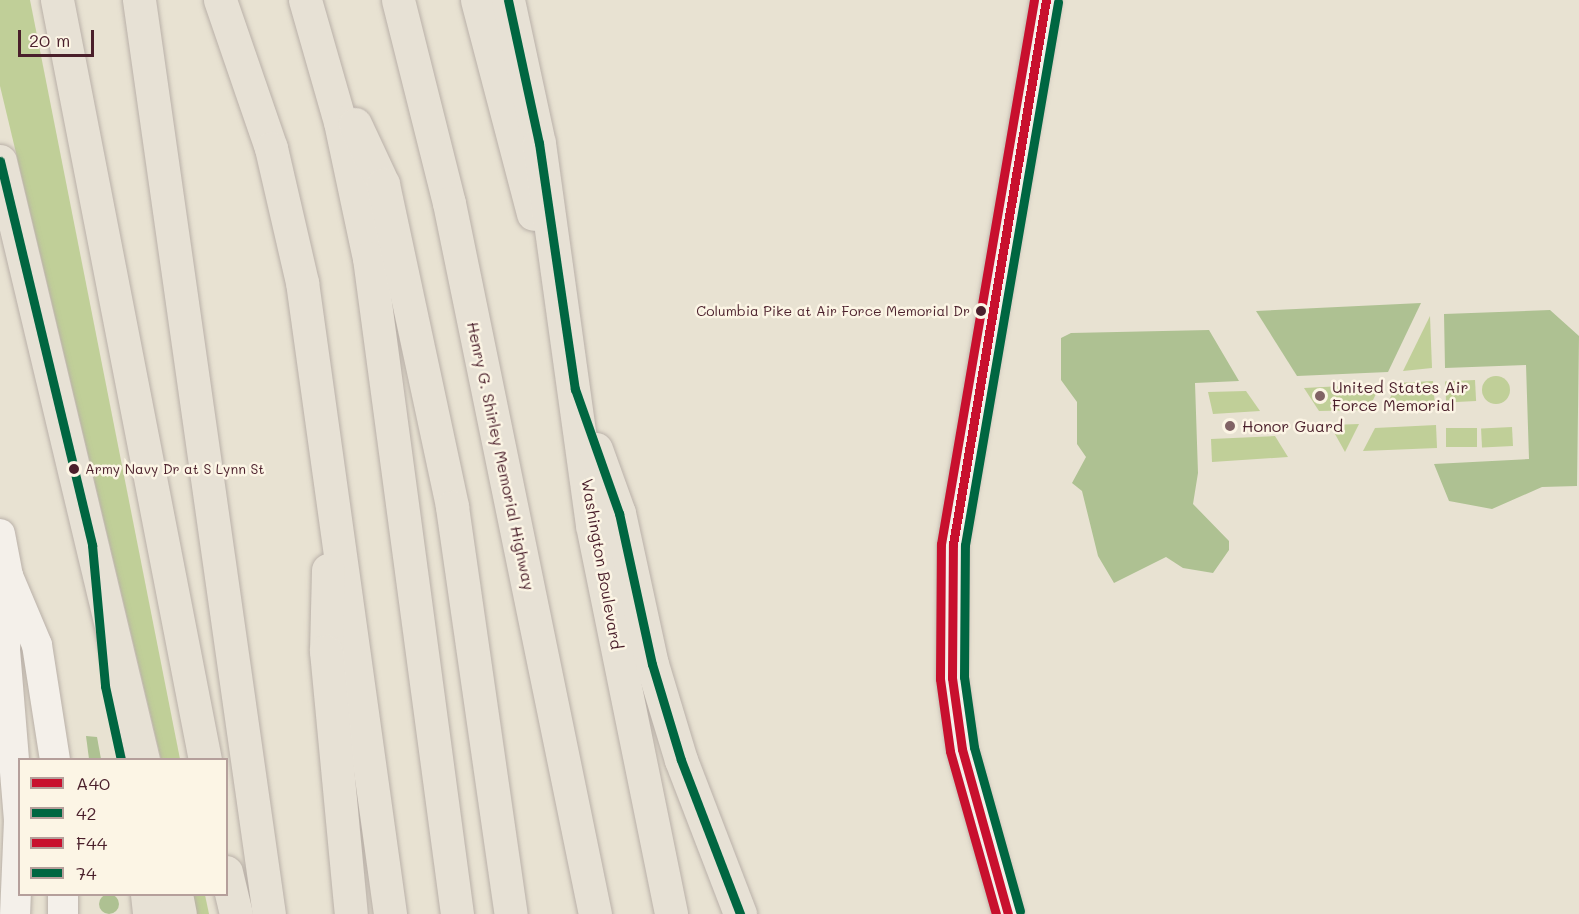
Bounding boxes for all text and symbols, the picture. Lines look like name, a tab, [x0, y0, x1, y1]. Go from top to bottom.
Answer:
scale bar	[21, 18, 98, 56]
text: 20 m	[29, 28, 70, 52]
place label: Columbia Pike at Air Force Memorial Dr	[696, 303, 970, 319]
marker: Columbia Pike at Air Force Memorial Dr	[975, 305, 987, 317]
street label: Henry G. Shirley Memorial Highway	[463, 320, 539, 592]
place label: United States Air Force Memorial	[1332, 377, 1468, 415]
marker: United States Air Force Memorial	[1313, 389, 1327, 403]
place label: Honor Guard	[1242, 416, 1343, 436]
marker: Honor Guard	[1223, 419, 1237, 433]
place label: Army Navy Dr at S Lynn St	[85, 461, 264, 477]
marker: Army Navy Dr at S Lynn St	[68, 463, 80, 475]
street label: Washington Boulevard	[578, 477, 626, 651]
legend	[18, 758, 228, 896]
text: A40	[76, 771, 110, 795]
text: 42	[76, 801, 97, 825]
text: F44	[76, 831, 107, 855]
text: 74	[76, 861, 97, 885]

